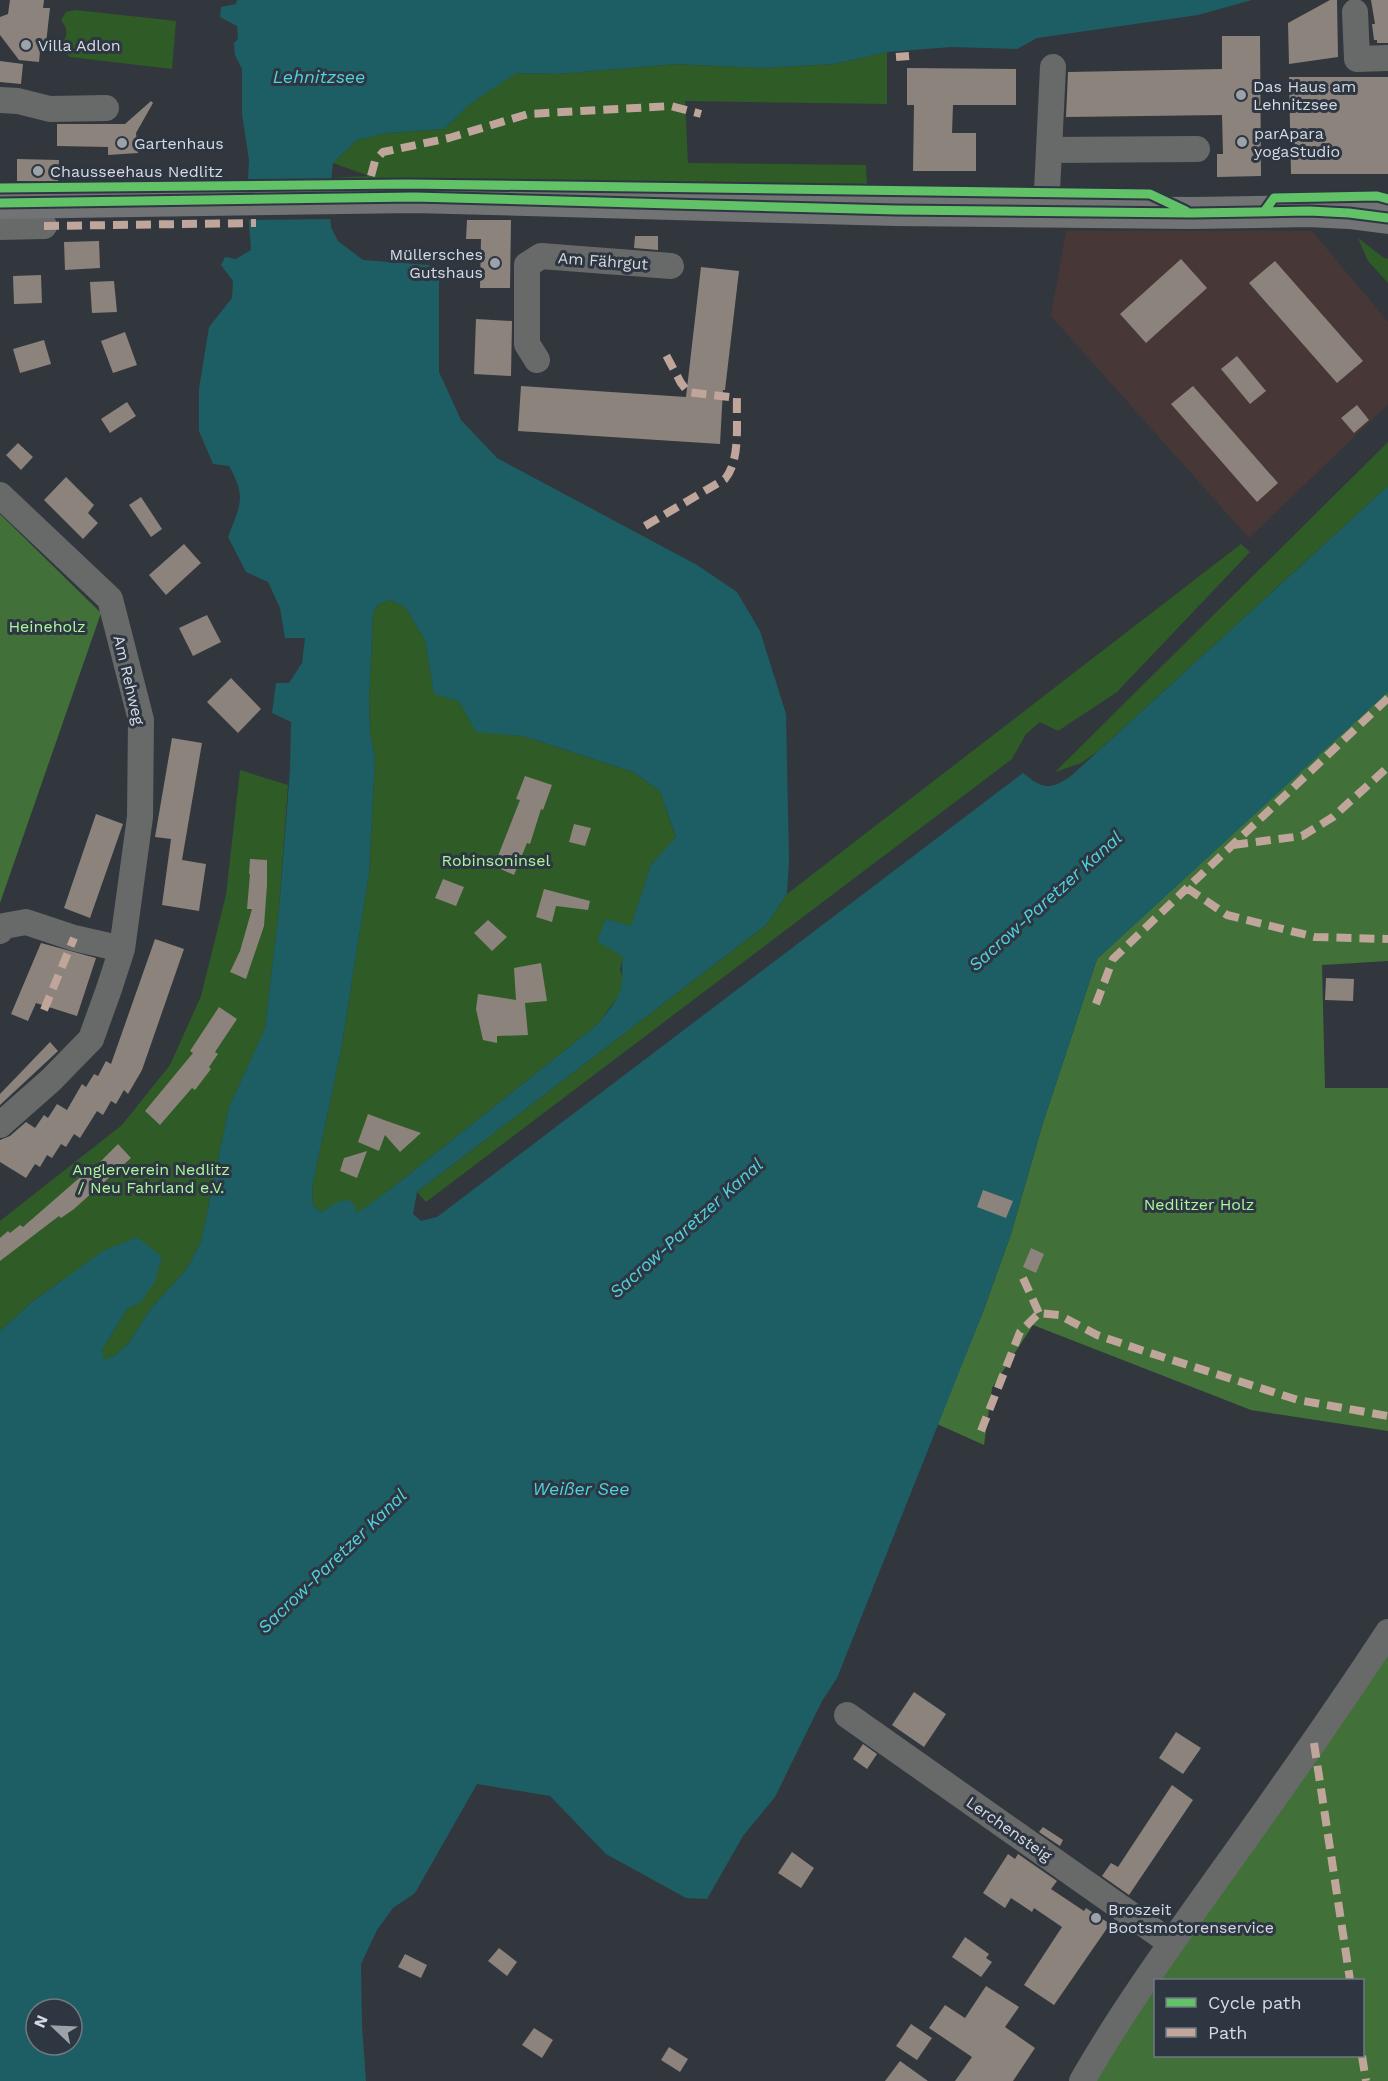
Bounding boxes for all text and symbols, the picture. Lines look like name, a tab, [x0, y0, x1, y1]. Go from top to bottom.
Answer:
place label: Villa Adlon	[38, 36, 121, 55]
marker: Villa Adlon	[19, 38, 33, 52]
water label: Lehnitzsee	[273, 66, 365, 87]
place label: Das Haus am Lehnitzsee	[1253, 77, 1356, 114]
marker: Das Haus am Lehnitzsee	[1234, 88, 1248, 102]
place label: parApara yogaStudio	[1254, 124, 1340, 161]
place label: Gartenhaus	[134, 134, 224, 153]
marker: parApara yogaStudio	[1235, 135, 1249, 149]
marker: Gartenhaus	[115, 136, 129, 150]
place label: Chausseehaus Nedlitz	[50, 162, 223, 181]
marker: Chausseehaus Nedlitz	[31, 164, 45, 178]
place label: Müllersches Gutshaus	[389, 245, 483, 282]
street label: Am Fährgut	[557, 248, 649, 274]
marker: Müllersches Gutshaus	[488, 256, 502, 270]
park label: Heineholz	[8, 617, 86, 636]
street label: Am Rehweg	[109, 633, 149, 727]
water label: Sacrow-Paretzer Kanal	[964, 827, 1126, 975]
park label: Robinsoninsel	[442, 851, 551, 870]
water label: Sacrow-Paretzer Kanal	[605, 1154, 767, 1302]
park label: Anglerverein Nedlitz / Neu Fahrland e.V.	[72, 1160, 230, 1197]
park label: Nedlitzer Holz	[1144, 1195, 1254, 1214]
water label: Weißer See	[533, 1478, 629, 1499]
water label: Sacrow-Paretzer Kanal	[253, 1484, 411, 1638]
street label: Lerchensteig	[963, 1793, 1056, 1866]
place label: Broszeit Bootsmotorenservice	[1108, 1900, 1274, 1937]
marker: Broszeit Bootsmotorenservice	[1089, 1911, 1103, 1925]
legend	[1154, 1979, 1364, 2057]
text: Cycle path	[1208, 1992, 1302, 2013]
north arrow	[24, 1997, 84, 2057]
text: N	[30, 2012, 52, 2031]
text: Path	[1208, 2022, 1248, 2043]

